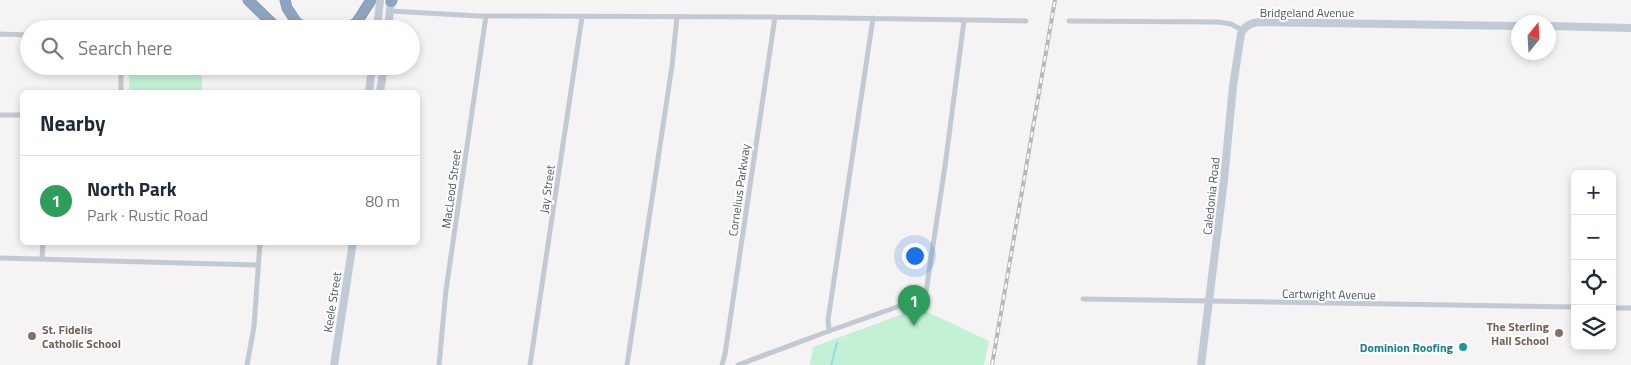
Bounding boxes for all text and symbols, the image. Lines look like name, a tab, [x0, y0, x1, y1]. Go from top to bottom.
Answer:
street label: Bridgeland Avenue	[1260, 3, 1354, 22]
north arrow	[1511, 15, 1556, 60]
search box	[20, 20, 420, 75]
text: Search here	[78, 33, 172, 62]
icon: search	[38, 34, 66, 62]
text: Nearby	[40, 107, 105, 139]
street label: Cornelius Parkway	[723, 142, 755, 237]
street label: MacLeod Street	[436, 148, 466, 230]
street label: Caledonia Road	[1197, 156, 1225, 236]
street label: Jay Street	[534, 163, 560, 214]
map controls	[1571, 170, 1616, 350]
button: +	[1571, 170, 1616, 215]
text: North Park	[87, 174, 177, 203]
text: 1	[52, 189, 60, 213]
text: 80 m	[365, 189, 400, 213]
text: Park · Rustic Road	[87, 203, 208, 227]
button: −	[1571, 215, 1616, 260]
your location	[902, 243, 928, 269]
button: locate	[1571, 260, 1616, 305]
street label: Keele Street	[318, 270, 346, 334]
street label: Cartwright Avenue	[1282, 284, 1376, 304]
pin: 1	[898, 285, 930, 326]
button: layers	[1571, 305, 1616, 350]
place label: The Sterling Hall School	[1486, 317, 1550, 350]
place label: St. Fidelis Catholic School	[42, 320, 121, 353]
marker: The Sterling Hall School	[1553, 327, 1565, 339]
marker: St. Fidelis Catholic School	[26, 330, 38, 342]
place label: Dominion Roofing	[1360, 338, 1454, 357]
marker: Dominion Roofing	[1457, 341, 1469, 353]

